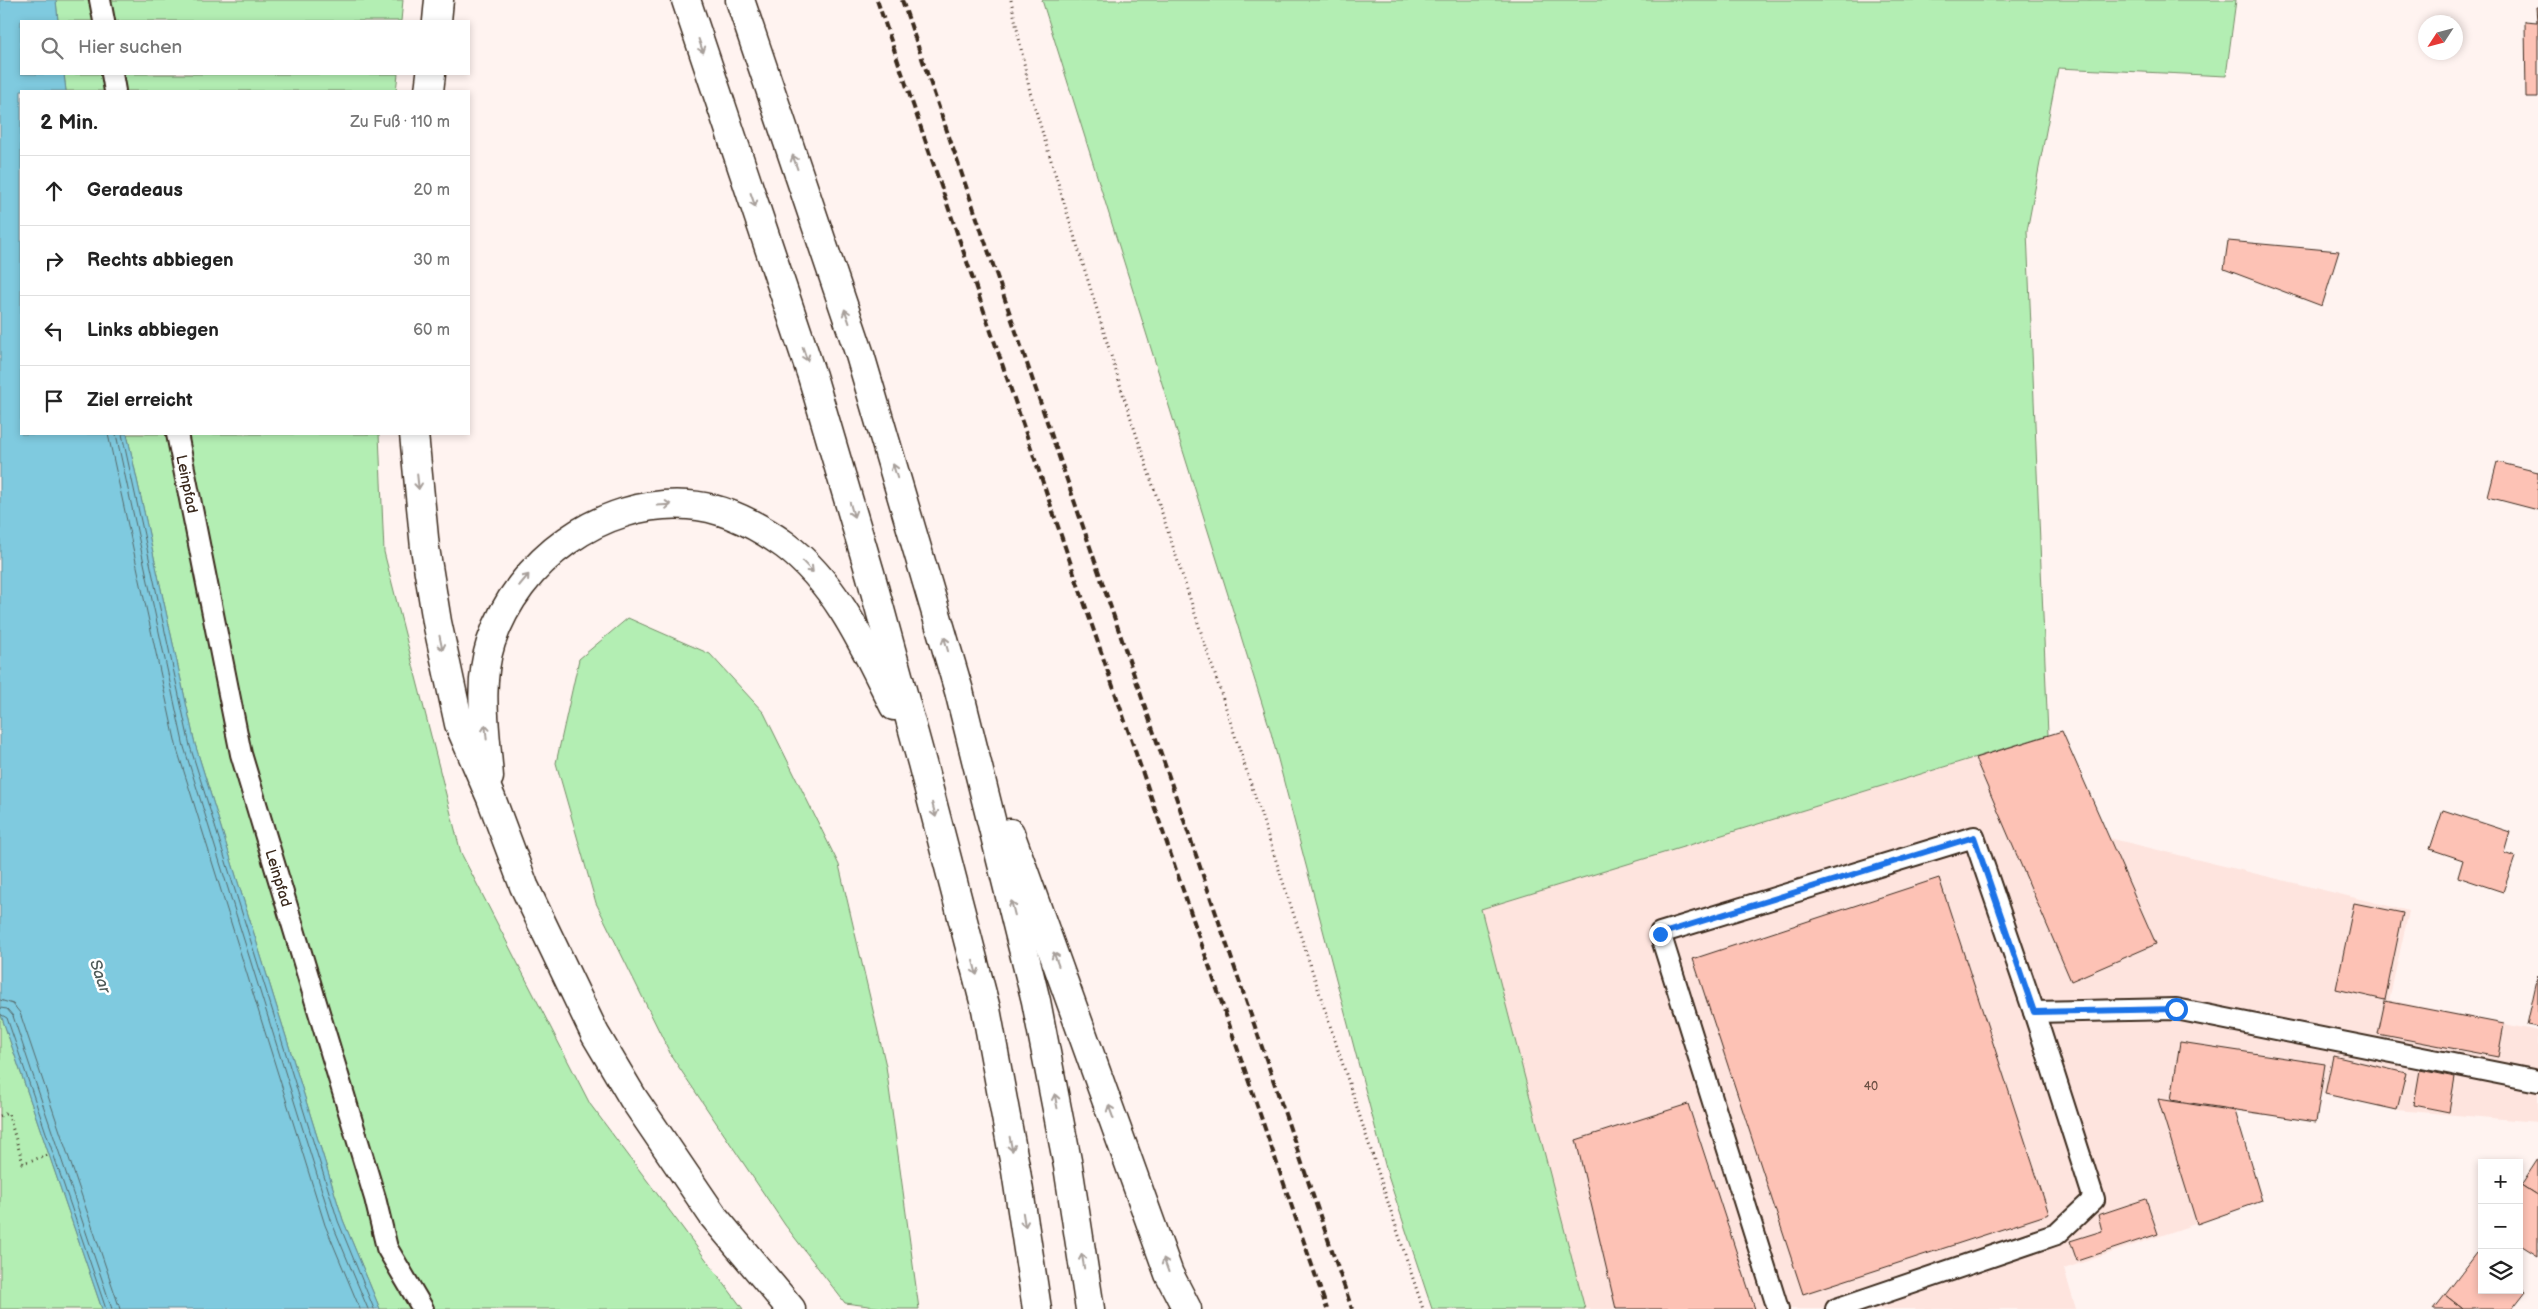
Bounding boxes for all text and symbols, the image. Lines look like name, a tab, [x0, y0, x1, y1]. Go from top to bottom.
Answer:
north arrow	[2418, 15, 2463, 60]
search box	[20, 20, 470, 75]
icon: search	[38, 34, 66, 62]
text: Hier suchen	[78, 36, 182, 59]
one-way arrow	[697, 38, 707, 54]
text: 2 Min.	[40, 110, 98, 135]
text: Zu Fuß · 110 m	[350, 113, 450, 132]
one-way arrow	[790, 155, 799, 170]
icon: ahead	[40, 177, 68, 205]
text: Geradeaus	[87, 179, 183, 202]
text: 20 m	[414, 181, 450, 200]
one-way arrow	[749, 192, 758, 208]
icon: right	[40, 247, 68, 275]
text: Rechts abbiegen	[87, 249, 234, 272]
text: 30 m	[413, 251, 450, 270]
one-way arrow	[842, 309, 851, 324]
icon: left	[40, 317, 68, 345]
text: Links abbiegen	[87, 319, 219, 342]
text: 60 m	[413, 321, 450, 340]
one-way arrow	[801, 346, 810, 362]
icon: arrive	[40, 387, 68, 415]
text: Ziel erreicht	[87, 389, 193, 412]
street label: Leinpfad	[171, 453, 202, 515]
one-way arrow	[889, 464, 899, 480]
one-way arrow	[413, 474, 423, 490]
one-way arrow	[656, 501, 672, 510]
one-way arrow	[847, 502, 857, 518]
one-way arrow	[802, 561, 814, 573]
one-way arrow	[519, 573, 530, 586]
one-way arrow	[437, 635, 447, 651]
one-way arrow	[940, 636, 950, 652]
one-way arrow	[481, 725, 491, 741]
one-way arrow	[930, 802, 939, 818]
street label: Leinpfad	[260, 847, 296, 909]
one-way arrow	[1008, 900, 1017, 916]
route end	[1649, 923, 1672, 946]
one-way arrow	[1051, 952, 1060, 968]
water label: Saar	[85, 957, 115, 997]
one-way arrow	[971, 959, 980, 975]
route start	[2165, 998, 2188, 1021]
house number: 40	[1864, 1079, 1878, 1094]
one-way arrow	[1050, 1093, 1060, 1109]
one-way arrow	[1106, 1105, 1115, 1120]
one-way arrow	[1007, 1135, 1017, 1151]
map controls	[2478, 1159, 2523, 1294]
button: +	[2478, 1159, 2523, 1204]
button: −	[2478, 1204, 2523, 1249]
one-way arrow	[1019, 1211, 1029, 1227]
button: layers	[2478, 1249, 2523, 1294]
one-way arrow	[1077, 1253, 1087, 1269]
one-way arrow	[1161, 1258, 1170, 1273]

